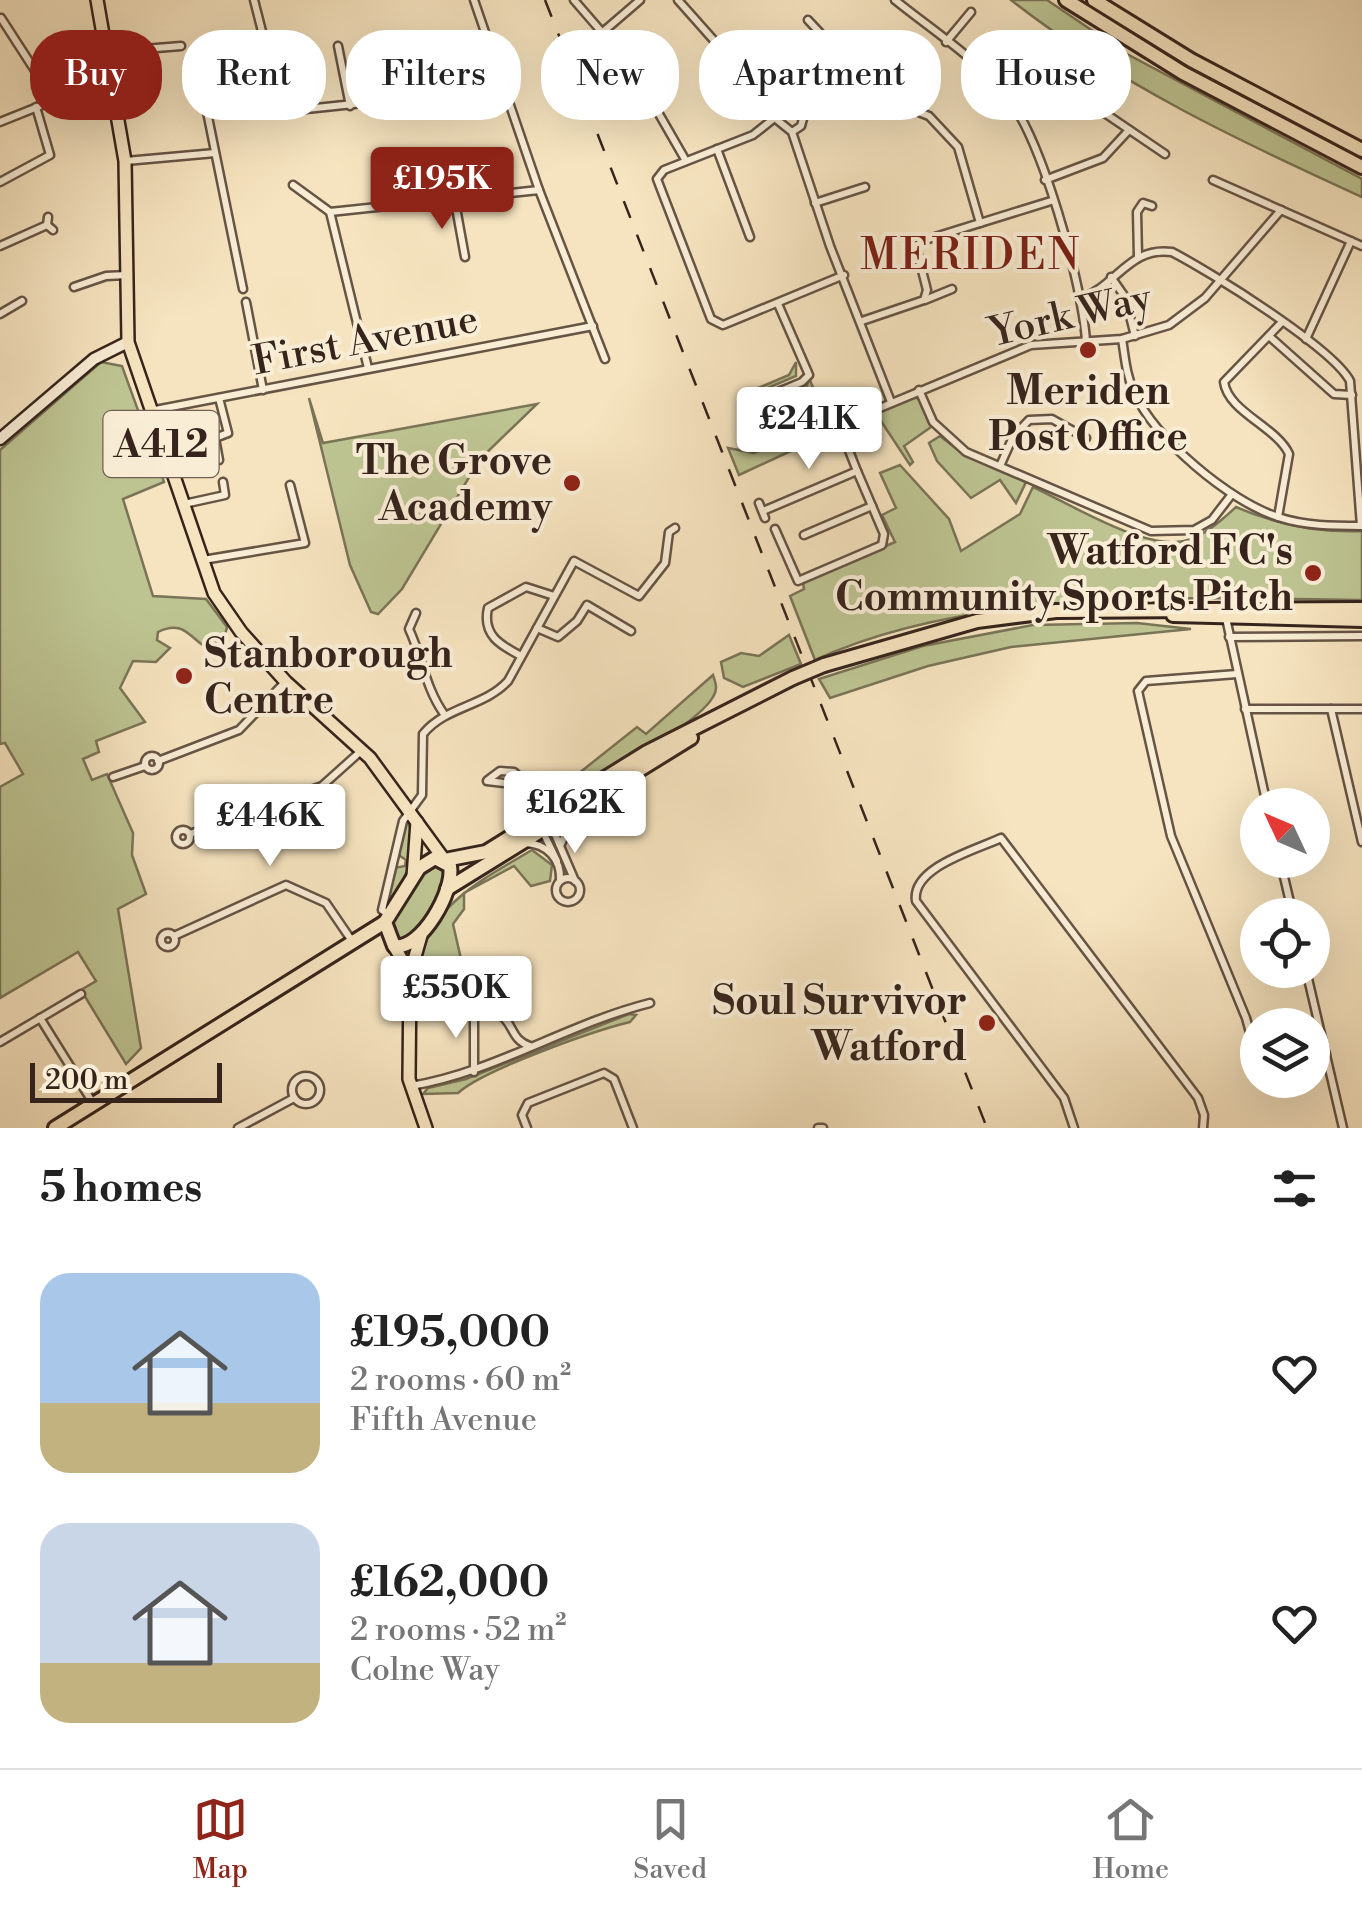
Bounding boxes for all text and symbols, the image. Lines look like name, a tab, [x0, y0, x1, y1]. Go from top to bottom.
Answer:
chip: Buy	[30, 30, 162, 120]
chip: Rent	[182, 30, 326, 120]
chip: Filters	[346, 30, 521, 120]
chip: New	[541, 30, 679, 120]
chip: Apartment	[699, 30, 941, 120]
chip: House	[961, 30, 1131, 120]
pin: £195K	[372, 147, 512, 232]
text: £195K	[393, 159, 491, 199]
district label: MERIDEN	[860, 230, 1082, 283]
street label: York Way	[983, 273, 1157, 360]
street label: First Avenue	[249, 295, 482, 387]
marker: Meriden Post Office	[1077, 339, 1099, 361]
place label: Meriden Post Office	[988, 367, 1188, 463]
pin: £241K	[739, 387, 879, 472]
text: £241K	[759, 399, 859, 439]
road number: A412	[104, 411, 218, 477]
place label: The Grove Academy	[356, 437, 553, 533]
marker: The Grove Academy	[561, 472, 583, 494]
place label: Watford FC's Community Sports Pitch	[835, 527, 1293, 623]
marker: Watford FC's Community Sports Pitch	[1302, 562, 1324, 584]
place label: Stanborough Centre	[204, 630, 453, 726]
marker: Stanborough Centre	[173, 665, 195, 687]
pin: £162K	[505, 771, 645, 856]
text: £162K	[526, 783, 624, 823]
pin: £446K	[200, 784, 340, 869]
north arrow	[1240, 788, 1330, 878]
map controls	[1240, 788, 1330, 1098]
text: £446K	[216, 796, 324, 836]
button: locate	[1240, 898, 1330, 988]
pin: £550K	[386, 956, 526, 1041]
text: £550K	[403, 968, 509, 1008]
place label: Soul Survivor Watford	[712, 977, 967, 1073]
button: layers	[1240, 1008, 1330, 1098]
marker: Soul Survivor Watford	[976, 1012, 998, 1034]
scale bar	[30, 1058, 222, 1102]
text: 200 m	[45, 1063, 128, 1098]
icon: filters	[1267, 1161, 1322, 1216]
text: 5 homes	[40, 1162, 202, 1215]
text: £195,000	[350, 1307, 550, 1360]
icon: home	[120, 1313, 240, 1433]
icon: heart	[1267, 1346, 1322, 1401]
text: 2 rooms · 60 m²	[350, 1360, 571, 1400]
text: Fifth Avenue	[350, 1400, 537, 1440]
text: £162,000	[350, 1557, 549, 1610]
icon: home	[120, 1563, 240, 1683]
icon: heart	[1267, 1596, 1322, 1651]
text: 2 rooms · 52 m²	[350, 1610, 566, 1650]
text: Colne Way	[350, 1650, 500, 1690]
tab: Map	[193, 1792, 248, 1887]
tab: Saved	[633, 1792, 707, 1887]
tab: Home	[1092, 1792, 1169, 1887]

